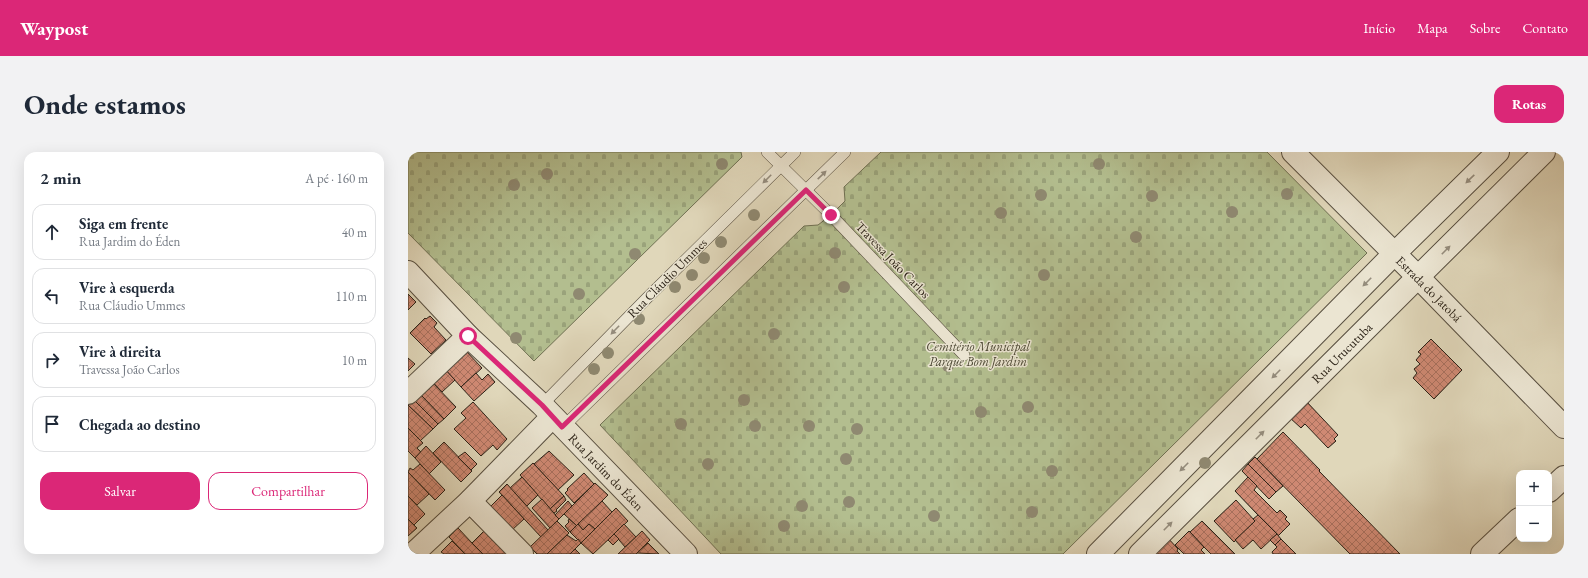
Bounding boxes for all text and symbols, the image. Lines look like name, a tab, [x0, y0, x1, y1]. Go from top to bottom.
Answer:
text: Waypost	[20, 16, 88, 41]
text: Início	[1363, 19, 1395, 37]
text: Mapa	[1417, 19, 1448, 37]
text: Sobre	[1470, 19, 1500, 37]
text: Contato	[1522, 19, 1568, 37]
button: Rotas	[1494, 85, 1564, 123]
text: Onde estamos	[24, 86, 186, 122]
text: 2 min	[40, 167, 81, 189]
text: A pé · 160 m	[305, 170, 368, 187]
one-way arrow	[817, 171, 827, 180]
one-way arrow	[762, 174, 772, 184]
one-way arrow	[1465, 174, 1475, 184]
route end	[822, 206, 840, 224]
text: Siga em frente	[79, 214, 168, 233]
street label: Travessa João Carlos	[852, 218, 934, 302]
icon: ahead	[41, 221, 63, 243]
text: 40 m	[342, 224, 367, 241]
text: Rua Jardim do Éden	[79, 233, 180, 250]
street label: Rua Cláudio Ummes	[623, 234, 711, 322]
one-way arrow	[1441, 245, 1451, 254]
street label: Estrada do Jatobá	[1392, 252, 1466, 326]
one-way arrow	[1362, 277, 1372, 287]
text: Vire à esquerda	[79, 278, 175, 297]
icon: left	[41, 285, 63, 307]
text: 110 m	[336, 288, 367, 305]
text: Rua Cláudio Ummes	[79, 297, 185, 314]
street label: Rua Urucutuba	[1308, 318, 1377, 387]
one-way arrow	[610, 325, 620, 335]
route start	[459, 327, 477, 345]
park label: Cemitério Municipal Parque Bom Jardim	[926, 338, 1030, 371]
text: Vire à direita	[79, 342, 161, 361]
icon: right	[41, 349, 63, 371]
text: 10 m	[342, 352, 367, 369]
text: Travessa João Carlos	[79, 361, 180, 378]
one-way arrow	[1271, 369, 1281, 379]
icon: arrive	[41, 413, 63, 435]
text: Chegada ao destino	[79, 415, 200, 434]
street label: Rua Jardim do Éden	[565, 430, 647, 514]
one-way arrow	[1255, 430, 1265, 440]
one-way arrow	[1179, 462, 1189, 472]
map controls	[1516, 470, 1552, 542]
button: +	[1516, 470, 1552, 506]
button: Salvar	[40, 472, 200, 510]
button: Compartilhar	[208, 472, 368, 510]
button: −	[1516, 506, 1552, 542]
one-way arrow	[1163, 522, 1173, 531]

